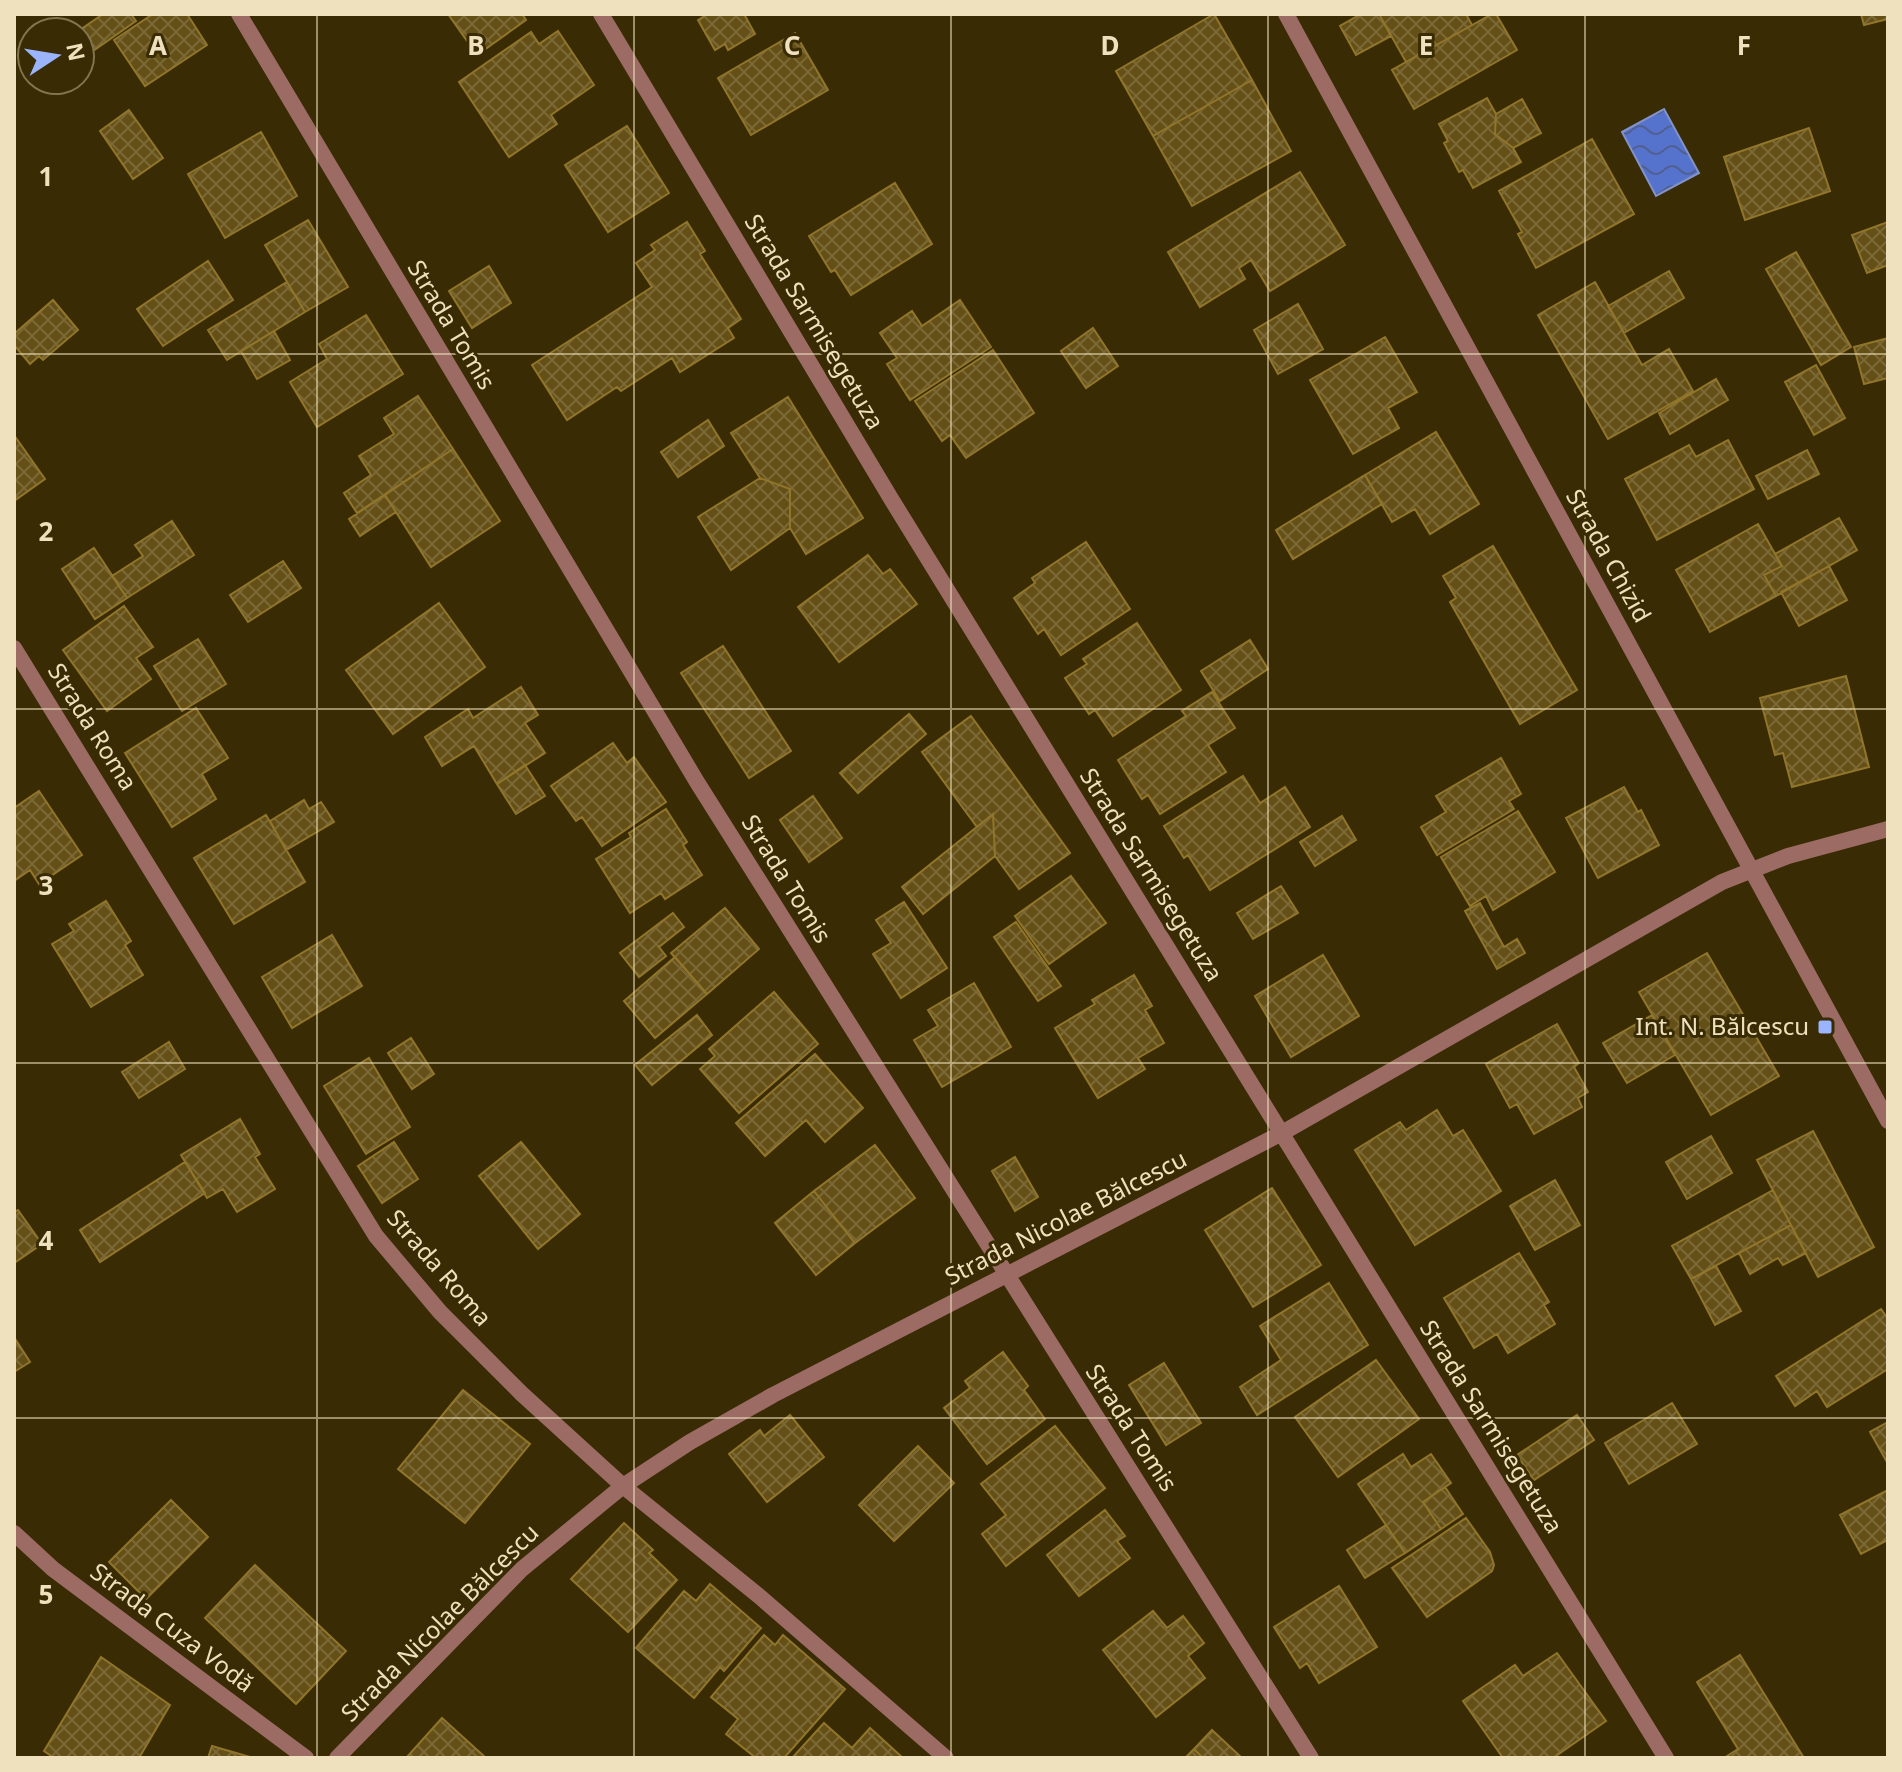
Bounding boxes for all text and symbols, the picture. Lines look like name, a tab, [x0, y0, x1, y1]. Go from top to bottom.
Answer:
north arrow	[16, 16, 96, 96]
text: A	[149, 27, 167, 63]
text: B	[467, 27, 485, 63]
text: C	[784, 27, 800, 63]
text: D	[1100, 27, 1120, 63]
text: E	[1419, 27, 1433, 63]
text: F	[1737, 27, 1751, 63]
text: N	[60, 40, 93, 64]
text: 1	[39, 158, 53, 194]
street label: Strada Sarmisegetuza	[738, 207, 893, 435]
street label: Strada Tomis	[401, 253, 504, 395]
street label: Strada Chizid	[1559, 483, 1660, 628]
text: 2	[39, 513, 54, 549]
street label: Strada Roma	[41, 656, 146, 796]
street label: Strada Sarmisegetuza	[1073, 761, 1231, 987]
street label: Strada Tomis	[735, 808, 840, 949]
text: 3	[39, 867, 53, 903]
place label: Int. N. Bălcescu	[1636, 1009, 1809, 1042]
marker: Int. N. Bălcescu	[1816, 1018, 1834, 1036]
street label: Strada Nicolae Bălcescu	[939, 1141, 1192, 1292]
street label: Strada Roma	[380, 1202, 500, 1332]
text: 4	[39, 1222, 54, 1258]
street label: Strada Sarmisegetuza	[1413, 1313, 1571, 1539]
street label: Strada Tomis	[1079, 1357, 1186, 1497]
street label: Strada Nicolae Bălcescu	[333, 1516, 545, 1728]
street label: Strada Cuza Vodă	[84, 1554, 261, 1699]
text: 5	[39, 1576, 53, 1612]

